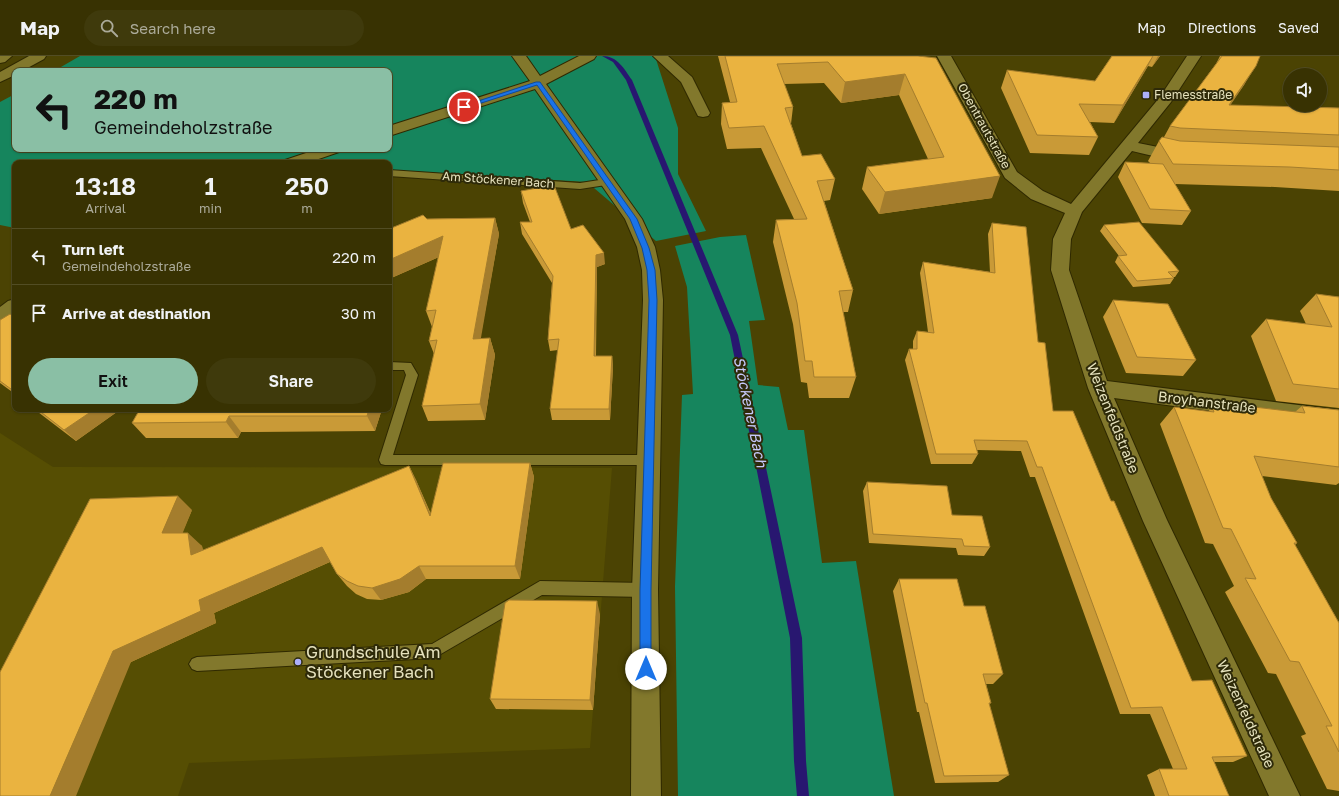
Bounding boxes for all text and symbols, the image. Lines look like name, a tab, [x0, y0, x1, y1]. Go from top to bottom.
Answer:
search box	[84, 10, 364, 46]
text: Map	[20, 16, 60, 39]
icon: search	[98, 17, 120, 39]
text: Search here	[130, 19, 216, 37]
text: Map	[1137, 19, 1166, 36]
text: Directions	[1188, 19, 1256, 36]
text: Saved	[1278, 19, 1319, 36]
map controls	[1283, 68, 1327, 112]
button: sound	[1283, 68, 1327, 112]
street label: Obentrautstraße	[955, 81, 1014, 171]
text: 220 m	[94, 82, 178, 115]
icon: left	[28, 84, 80, 136]
place label: Flemesstraße	[1154, 87, 1232, 102]
pin	[447, 90, 481, 124]
marker: Flemesstraße	[1141, 90, 1151, 100]
icon: arrive	[453, 96, 475, 118]
text: Gemeindeholzstraße	[94, 116, 273, 138]
street label: Am Stöckener Bach	[442, 168, 554, 191]
text: 13:18	[75, 171, 136, 200]
text: 1	[205, 171, 217, 200]
text: 250	[285, 171, 329, 200]
text: Arrival	[85, 200, 126, 216]
text: min	[199, 200, 222, 216]
text: m	[301, 200, 313, 216]
text: Turn left	[62, 240, 124, 258]
icon: left	[28, 246, 50, 268]
text: 220 m	[332, 248, 376, 266]
text: Gemeindeholzstraße	[62, 258, 191, 274]
icon: arrive	[28, 302, 50, 324]
text: Arrive at destination	[62, 304, 211, 322]
text: 30 m	[341, 304, 376, 322]
water label: Stöckener Bach	[730, 355, 772, 470]
button: Exit	[28, 358, 198, 404]
button: Share	[206, 358, 376, 404]
street label: Weizenfeldstraße	[1084, 360, 1143, 475]
street label: Broyhanstraße	[1157, 387, 1257, 416]
place label: Grundschule Am Stöckener Bach	[306, 641, 441, 682]
position arrow	[625, 648, 667, 690]
marker: Grundschule Am Stöckener Bach	[293, 657, 303, 667]
street label: Weizenfeldstraße	[1214, 657, 1279, 770]

